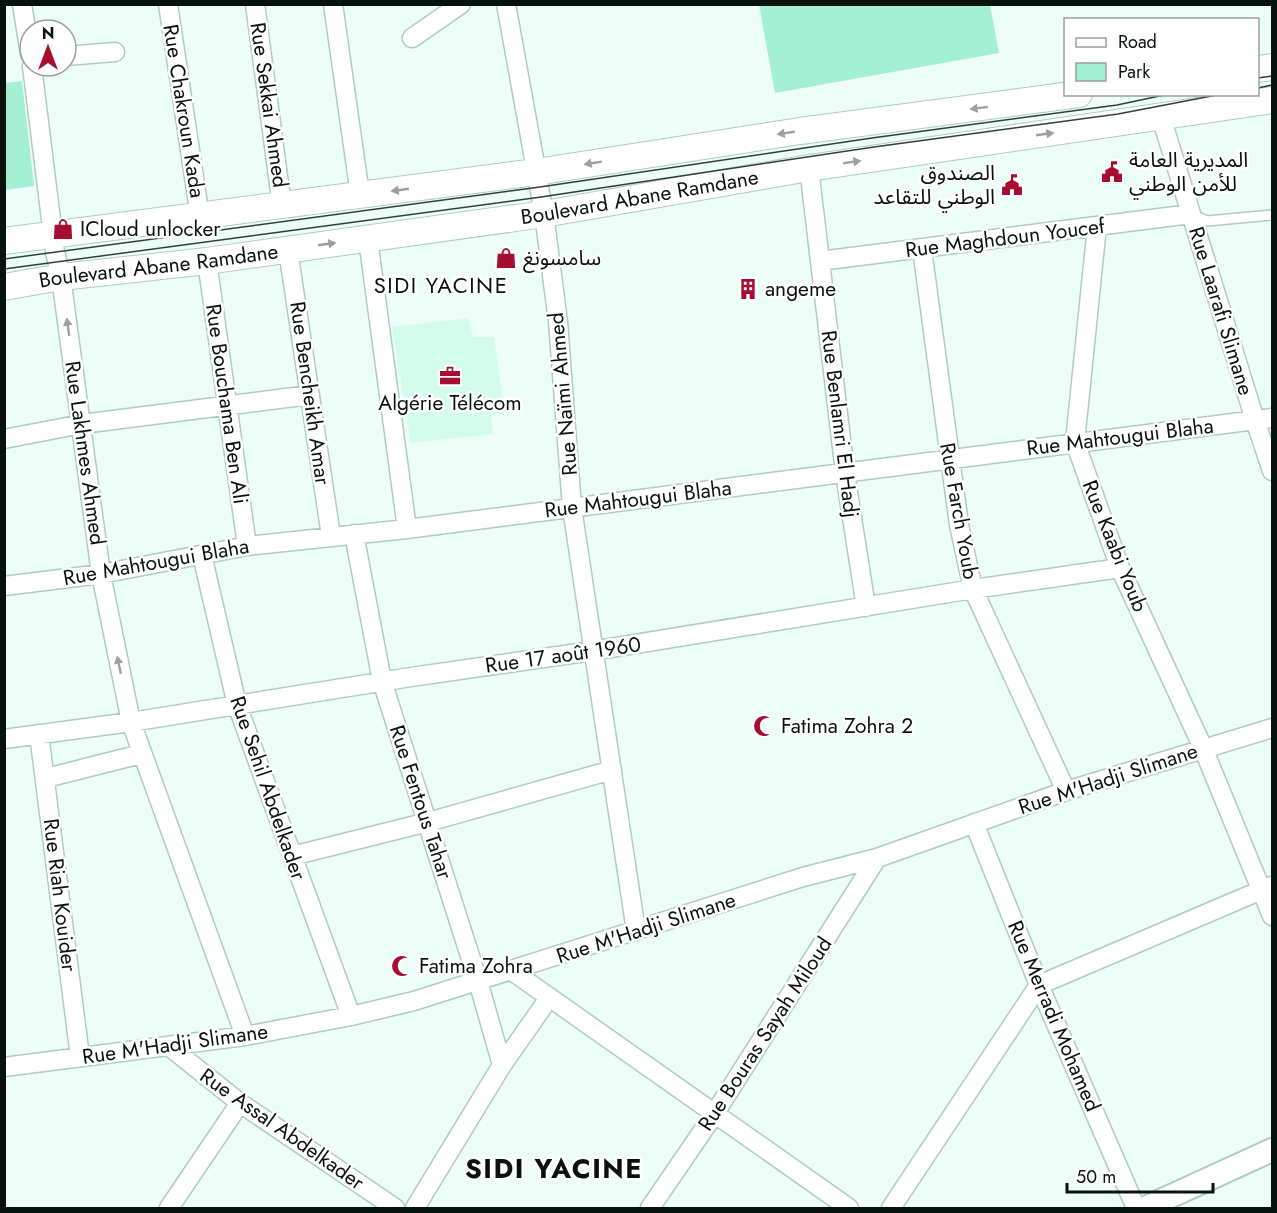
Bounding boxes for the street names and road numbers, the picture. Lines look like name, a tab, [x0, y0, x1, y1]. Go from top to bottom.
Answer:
street label: Rue Sekkai Ahmed	[243, 20, 295, 190]
street label: Rue Chakroun Kada	[155, 22, 213, 200]
street label: Boulevard Abane Ramdane	[519, 162, 761, 232]
street label: Rue Maghdoun Youcef	[904, 211, 1107, 265]
street label: Rue Laarafi Slimane	[1181, 223, 1261, 399]
street label: Boulevard Abane Ramdane	[36, 236, 280, 296]
street label: Rue Bencheikh Amar	[282, 299, 338, 487]
street label: Rue Bouchama Ben Ali	[198, 302, 256, 506]
street label: Rue Naïmi Ahmed	[541, 311, 585, 477]
street label: Rue Benlamri El Hadj	[814, 329, 866, 519]
street label: Rue Lakhmes Ahmed	[57, 359, 113, 547]
street label: Rue Mahtougui Blaha	[1025, 411, 1215, 463]
street label: Rue Farch Youb	[932, 440, 986, 582]
street label: Rue Mahtougui Blaha	[543, 473, 733, 525]
street label: Rue Kaabi Youb	[1075, 476, 1155, 616]
street label: Rue Mahtougui Blaha	[61, 531, 251, 593]
street label: Rue 17 août 1960	[483, 629, 643, 681]
street label: Rue Sehil Abdelkader	[222, 692, 314, 885]
street label: Rue Fentous Tahar	[382, 721, 460, 883]
street label: Rue M'Hadji Slimane	[1014, 736, 1202, 822]
street label: Rue Riah Kouider	[36, 817, 84, 974]
street label: Rue M'Hadji Slimane	[552, 885, 740, 971]
street label: Rue Merradi Mohamed	[1000, 916, 1108, 1116]
street label: Rue Bouras Sayah Miloud	[691, 931, 839, 1137]
street label: Rue M'Hadji Slimane	[80, 1016, 270, 1072]
street label: Rue Assal Abdelkader	[194, 1061, 371, 1198]

